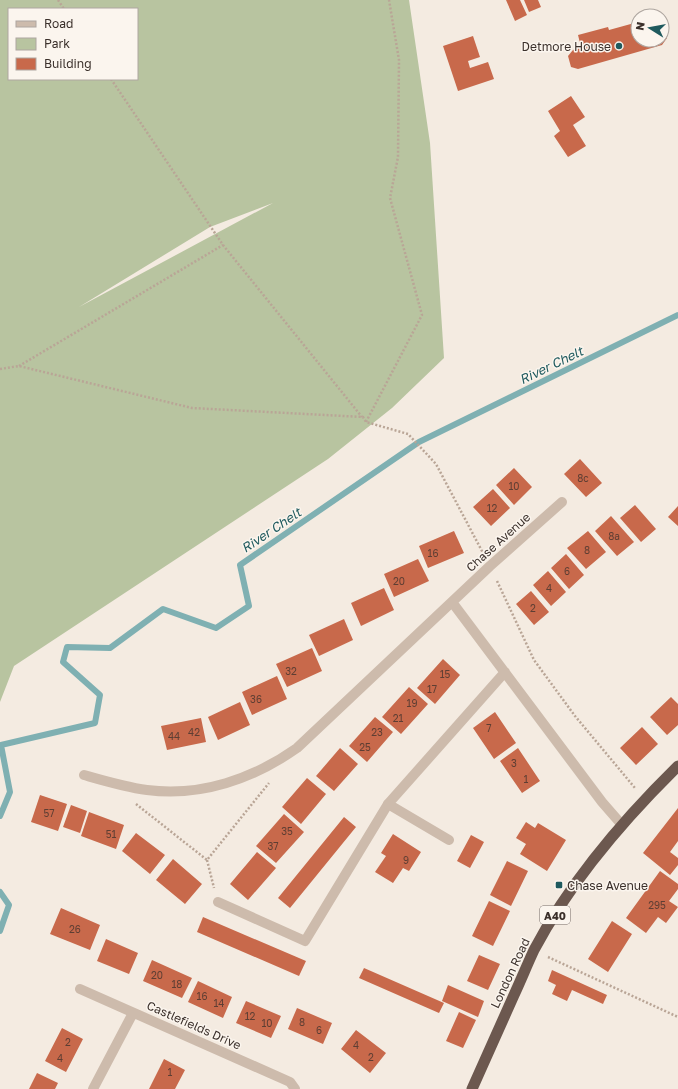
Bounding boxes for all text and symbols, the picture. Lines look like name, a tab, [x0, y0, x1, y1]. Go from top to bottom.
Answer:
legend	[8, 8, 138, 80]
north arrow	[630, 8, 670, 48]
text: Road	[44, 16, 73, 31]
text: N	[633, 21, 647, 31]
text: Park	[44, 36, 70, 51]
place label: Detmore House	[522, 39, 611, 54]
marker: Detmore House	[614, 41, 624, 51]
text: Building	[44, 56, 92, 71]
water label: River Chelt	[517, 342, 587, 387]
house number: 8c	[577, 472, 589, 484]
house number: 10	[508, 480, 520, 492]
house number: 12	[487, 502, 498, 514]
water label: River Chelt	[238, 503, 305, 556]
street label: Chase Avenue	[463, 509, 533, 575]
house number: 8a	[608, 530, 620, 542]
house number: 8	[584, 544, 590, 556]
house number: 16	[428, 547, 438, 559]
house number: 6	[564, 565, 570, 577]
house number: 20	[393, 575, 405, 587]
house number: 4	[546, 582, 552, 594]
house number: 2	[530, 602, 536, 614]
house number: 32	[285, 665, 297, 677]
house number: 15	[440, 668, 451, 680]
house number: 17	[427, 683, 437, 695]
house number: 36	[250, 693, 262, 705]
house number: 19	[407, 697, 417, 709]
house number: 21	[393, 712, 403, 724]
house number: 7	[486, 722, 492, 734]
house number: 42	[188, 726, 200, 738]
house number: 23	[371, 726, 383, 738]
house number: 44	[168, 730, 180, 742]
house number: 25	[359, 741, 371, 753]
house number: 3	[511, 757, 517, 769]
house number: 1	[524, 773, 529, 785]
house number: 57	[43, 807, 55, 819]
house number: 35	[281, 825, 293, 837]
house number: 51	[106, 828, 116, 840]
house number: 37	[267, 840, 279, 852]
house number: 9	[403, 854, 409, 866]
place label: Chase Avenue	[567, 878, 648, 893]
marker: Chase Avenue	[554, 880, 564, 890]
house number: 295	[648, 899, 666, 911]
road number: A40	[540, 906, 570, 924]
house number: 26	[69, 923, 81, 935]
street label: London Road	[487, 936, 533, 1010]
house number: 20	[151, 969, 163, 981]
house number: 18	[172, 978, 182, 990]
house number: 16	[197, 990, 207, 1002]
house number: 14	[214, 997, 224, 1009]
street label: Castlefields Drive	[145, 998, 243, 1052]
house number: 12	[245, 1010, 256, 1022]
house number: 8	[299, 1016, 305, 1028]
house number: 10	[261, 1017, 273, 1029]
house number: 6	[316, 1024, 322, 1036]
house number: 2	[65, 1036, 71, 1048]
house number: 4	[353, 1039, 359, 1051]
house number: 2	[368, 1051, 374, 1063]
house number: 4	[57, 1052, 63, 1064]
house number: 1	[168, 1066, 173, 1078]

